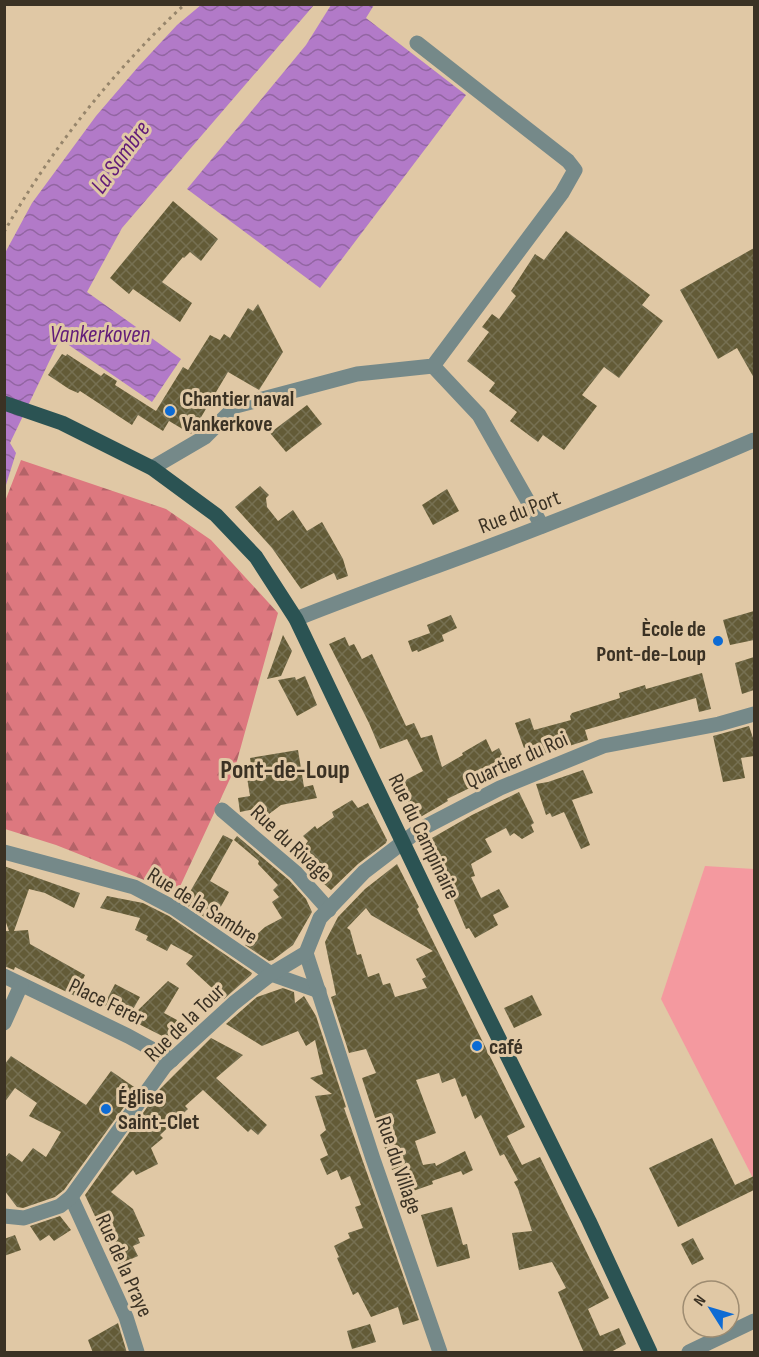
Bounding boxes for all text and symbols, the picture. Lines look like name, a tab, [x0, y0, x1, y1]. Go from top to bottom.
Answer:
water label: La Sambre	[84, 115, 156, 199]
water label: Vankerkoven	[50, 320, 150, 349]
place label: Chantier naval Vankerkove	[182, 386, 294, 438]
marker: Chantier naval Vankerkove	[163, 404, 177, 418]
street label: Rue du Port	[475, 484, 564, 540]
place label: Ècole de Pont-de-Loup	[596, 616, 706, 668]
marker: Ècole de Pont-de-Loup	[711, 634, 725, 648]
street label: Quartier du Roi	[461, 726, 572, 795]
district label: Pont-de-Loup	[220, 755, 350, 786]
street label: Rue du Campinaire	[382, 769, 466, 904]
street label: Rue du Rivage	[244, 799, 337, 889]
street label: Rue de la Sambre	[142, 862, 262, 951]
street label: Place Ferer	[64, 972, 149, 1032]
street label: Rue de la Tour	[139, 978, 231, 1068]
place label: café	[489, 1034, 523, 1061]
marker: café	[470, 1039, 484, 1053]
place label: Église Saint-Clet	[118, 1084, 199, 1136]
marker: Église Saint-Clet	[99, 1102, 113, 1116]
street label: Rue du Village	[369, 1113, 428, 1218]
street label: Rue de la Praye	[89, 1210, 158, 1321]
north arrow	[681, 1279, 741, 1339]
text: N	[690, 1292, 710, 1310]

